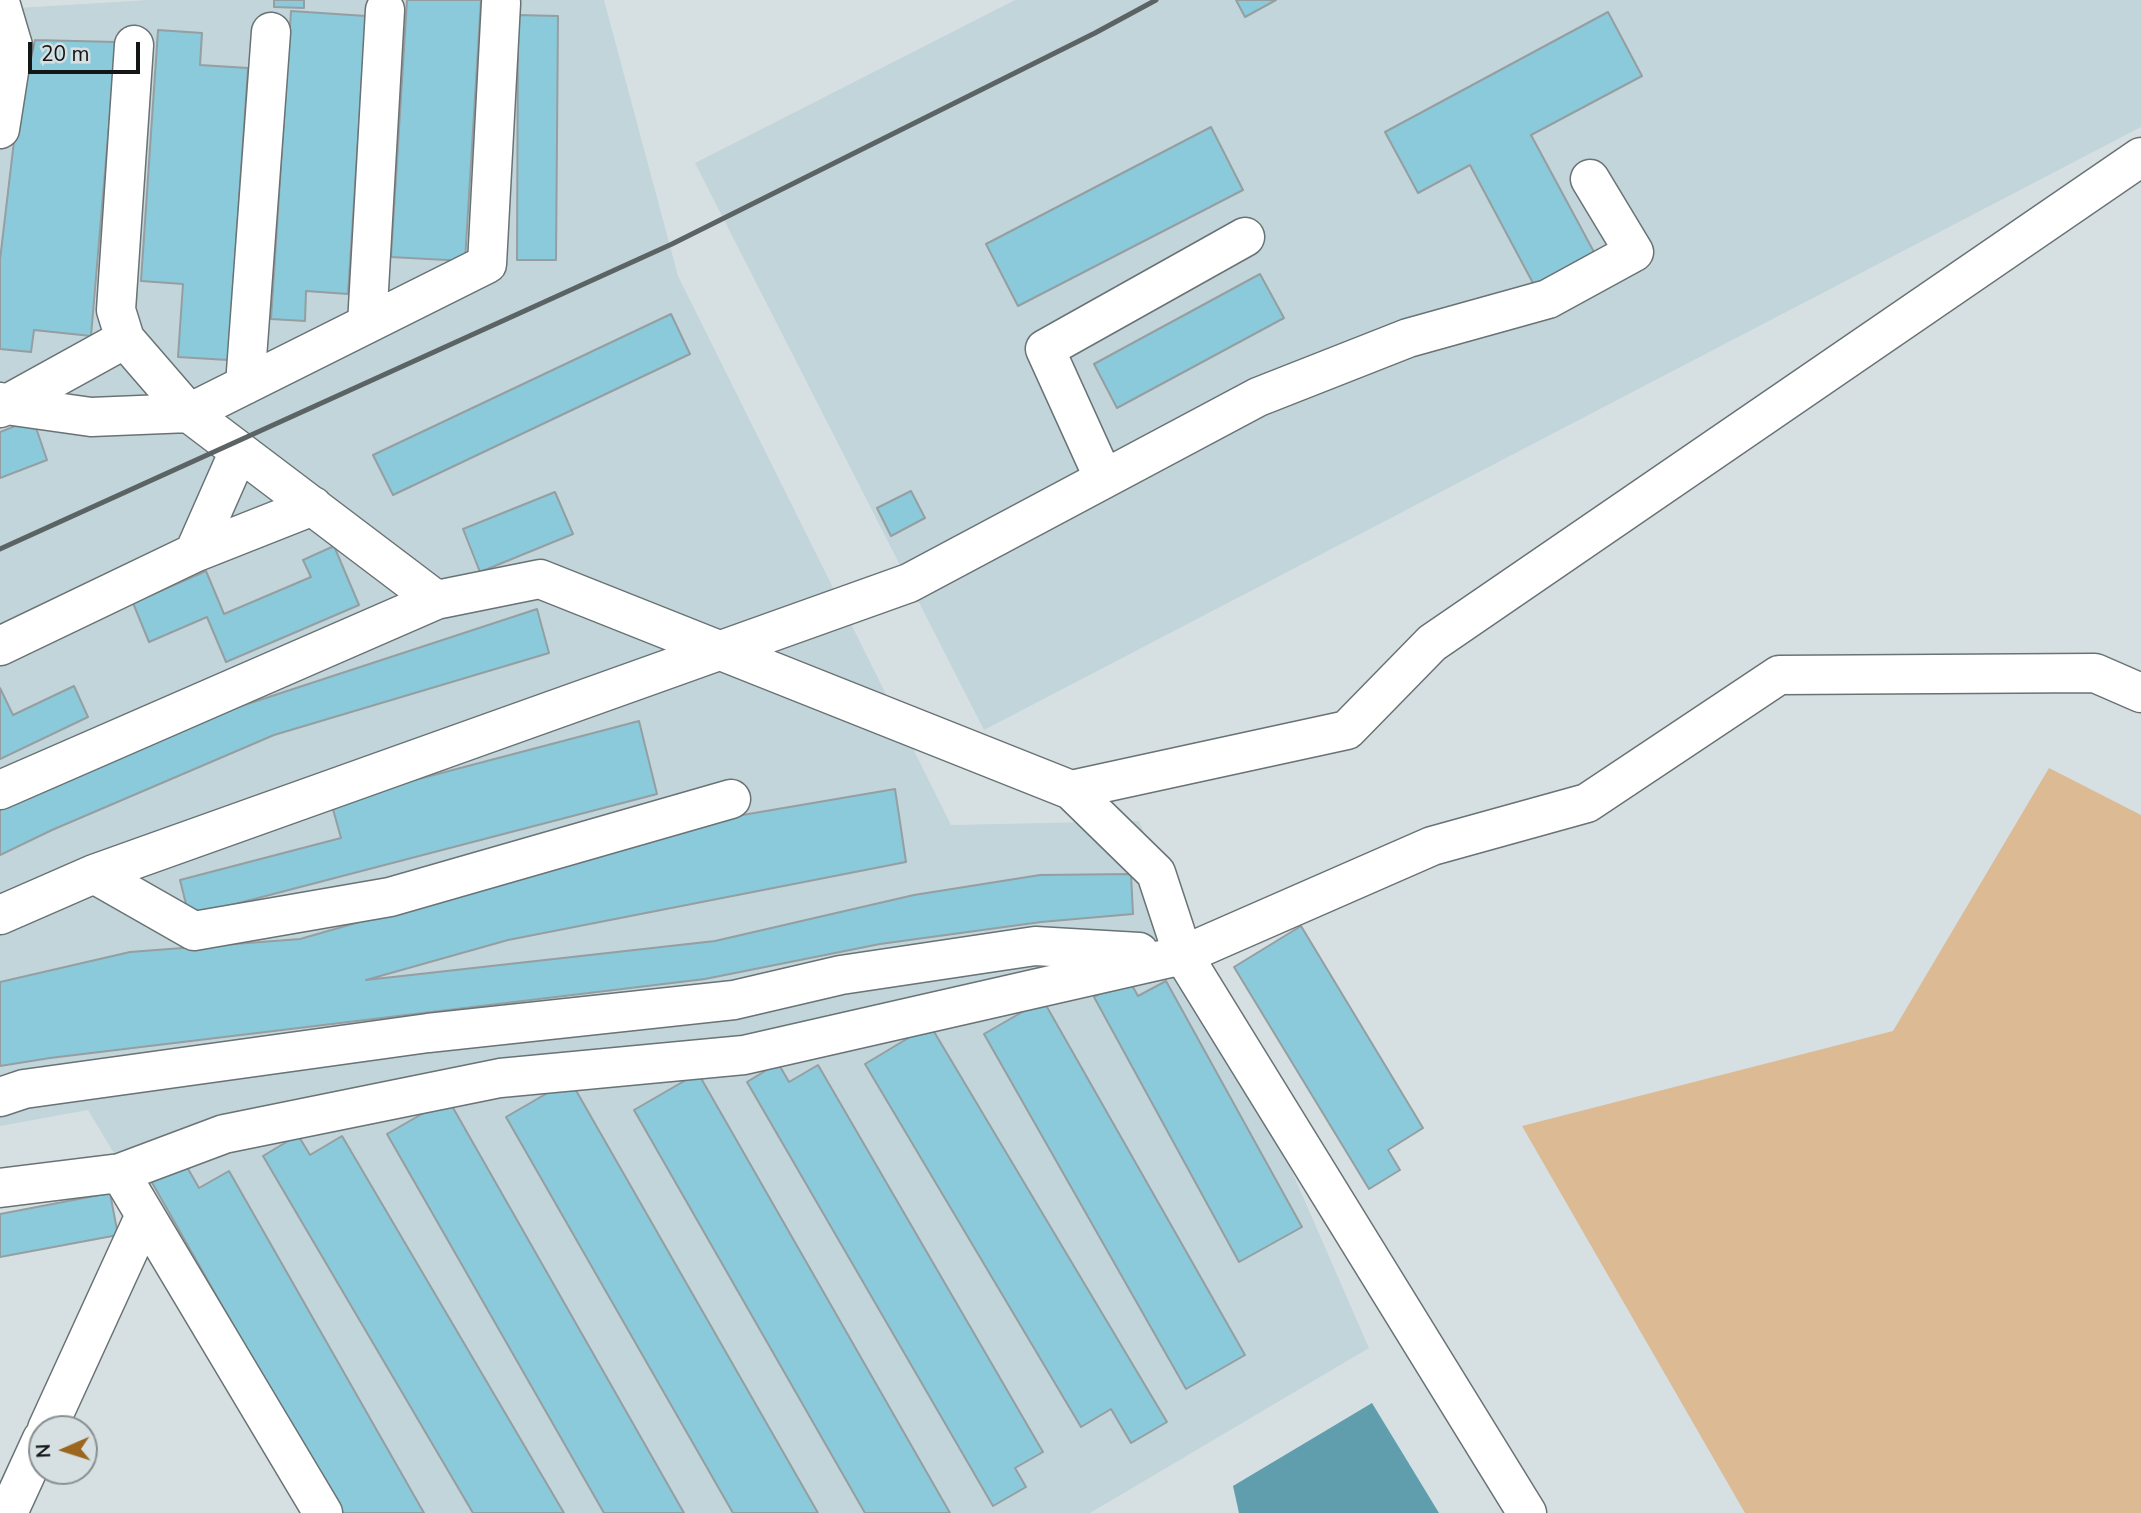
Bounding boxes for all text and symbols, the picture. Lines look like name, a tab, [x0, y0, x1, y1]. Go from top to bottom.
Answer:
scale bar	[32, 28, 144, 72]
text: 20 m	[41, 40, 90, 68]
north arrow	[28, 1415, 98, 1485]
text: N	[31, 1443, 57, 1459]

